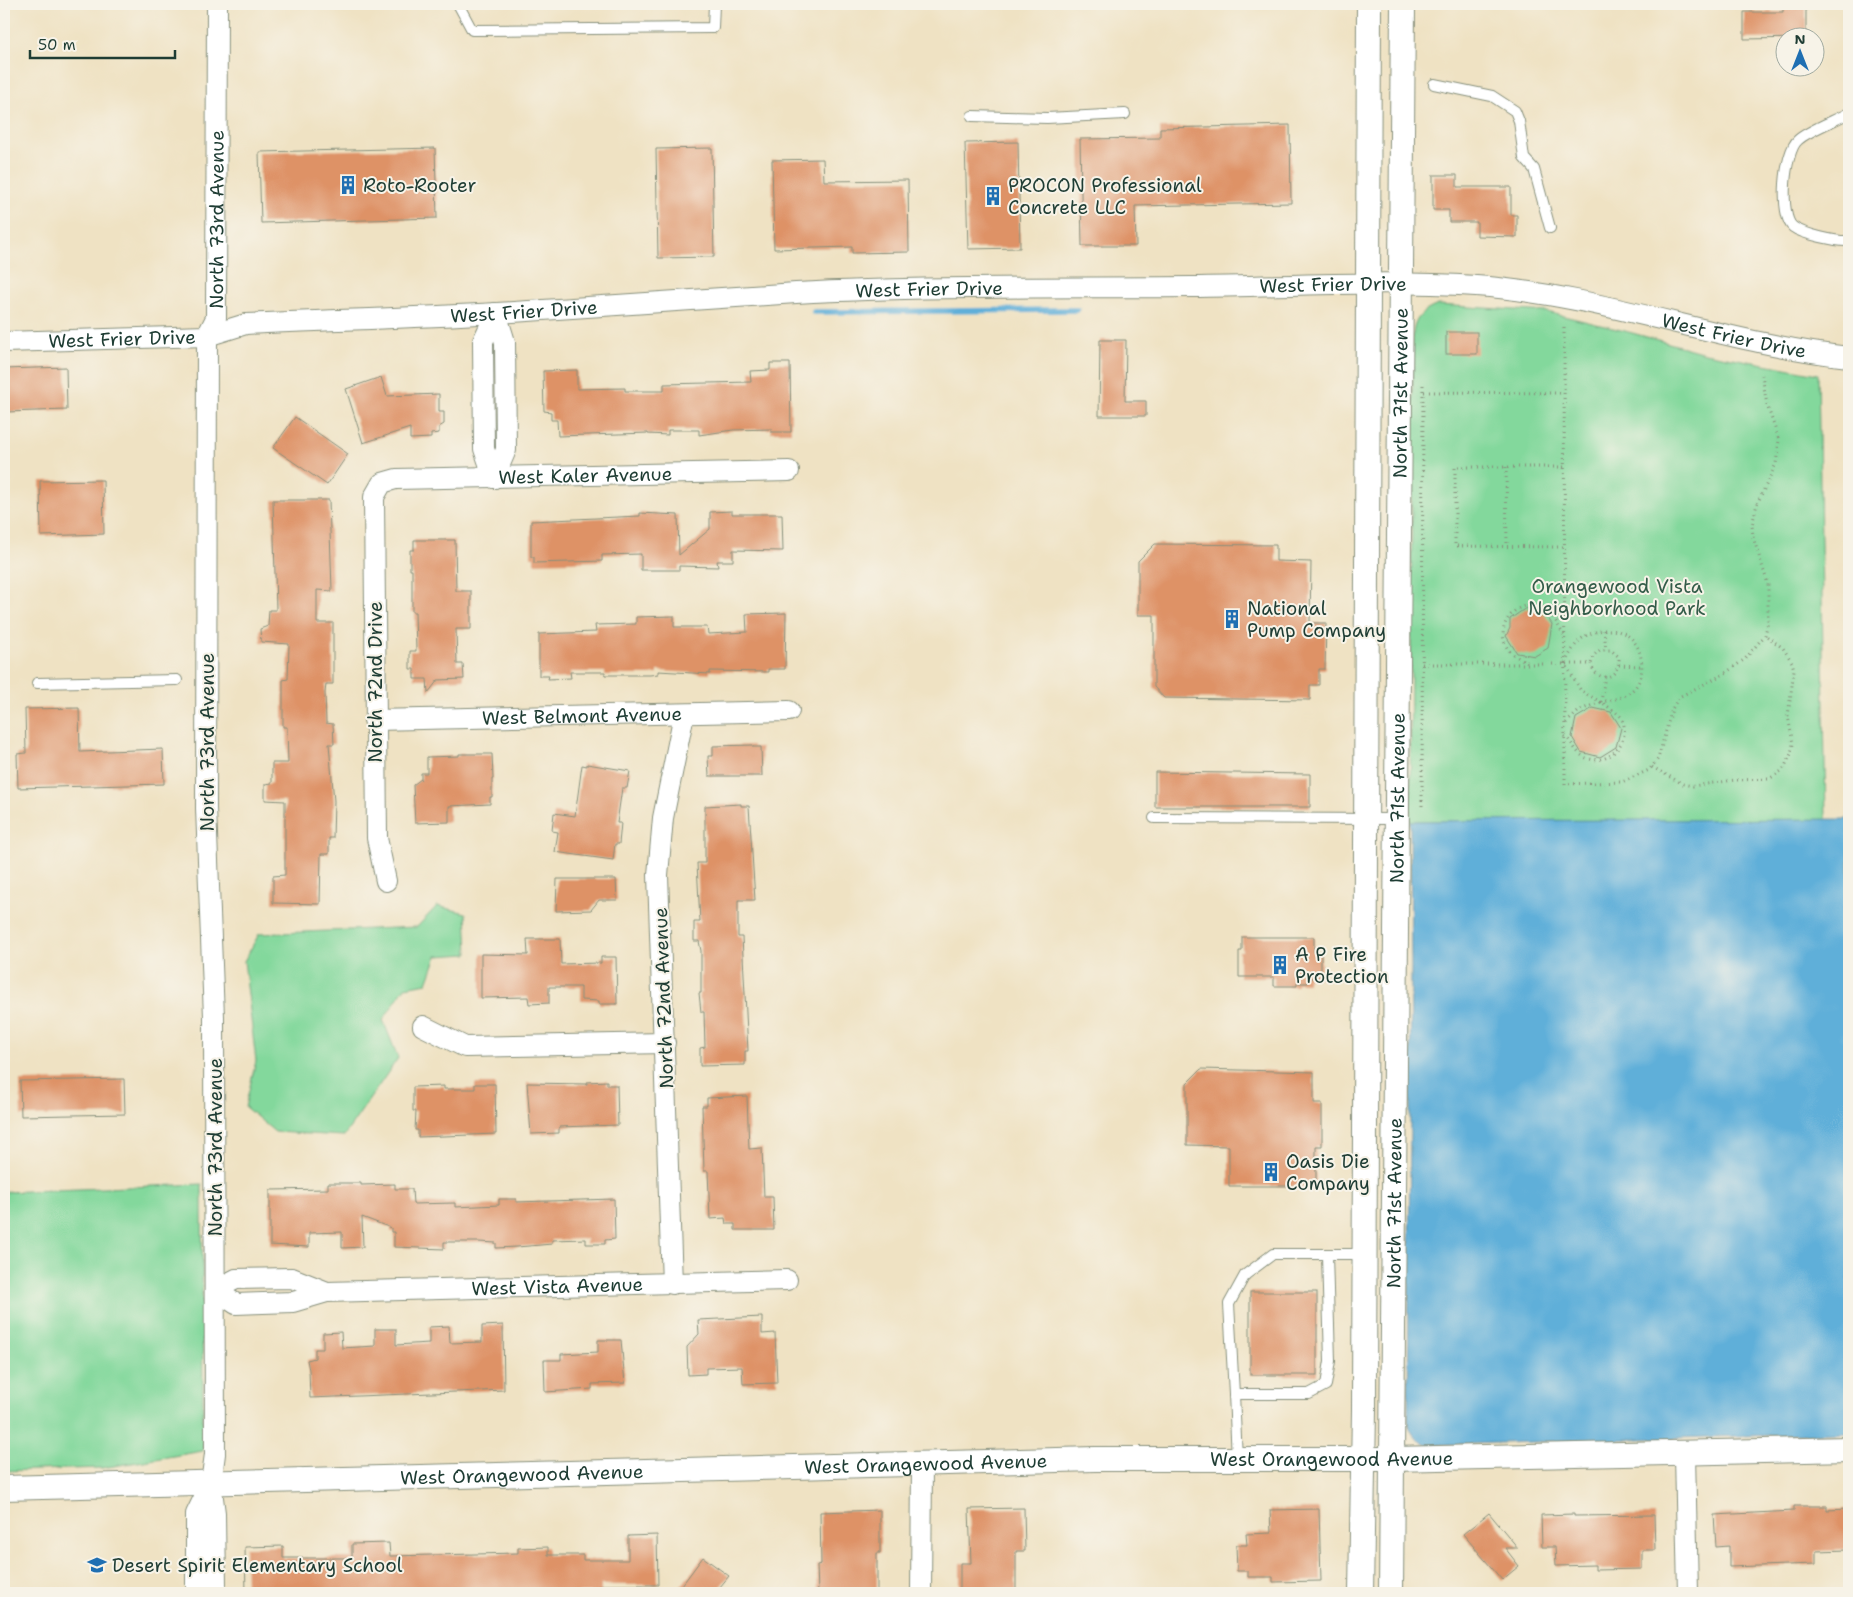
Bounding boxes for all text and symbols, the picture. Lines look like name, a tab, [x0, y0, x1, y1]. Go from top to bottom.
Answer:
scale bar	[30, 28, 175, 60]
north arrow	[1776, 28, 1826, 78]
text: N	[1794, 30, 1806, 48]
text: 50 m	[38, 35, 76, 55]
street label: North 73rd Avenue	[204, 130, 230, 309]
place label: Roto-Rooter	[363, 173, 476, 198]
place label: PROCON Professional Concrete LLC	[1008, 173, 1202, 220]
building icon: Roto-Rooter	[337, 174, 359, 196]
building icon: PROCON Professional Concrete LLC	[982, 185, 1004, 207]
street label: West Frier Drive	[1259, 271, 1407, 299]
street label: West Frier Drive	[855, 276, 1003, 303]
street label: West Frier Drive	[449, 294, 598, 329]
street label: North 71st Avenue	[1387, 308, 1414, 479]
street label: West Frier Drive	[1659, 308, 1808, 364]
street label: West Frier Drive	[48, 324, 196, 354]
street label: West Kaler Avenue	[498, 461, 673, 490]
park label: Orangewood Vista Neighborhood Park	[1528, 574, 1706, 621]
place label: National Pump Company	[1247, 596, 1386, 643]
street label: North 72nd Drive	[363, 601, 388, 763]
building icon: National Pump Company	[1221, 608, 1243, 630]
street label: North 73rd Avenue	[195, 653, 220, 831]
street label: West Belmont Avenue	[482, 701, 682, 731]
street label: North 71st Avenue	[1384, 713, 1411, 884]
street label: North 72nd Avenue	[648, 907, 679, 1089]
place label: A P Fire Protection	[1295, 942, 1389, 989]
building icon: A P Fire Protection	[1269, 954, 1291, 976]
street label: North 73rd Avenue	[203, 1058, 228, 1236]
street label: North 71st Avenue	[1381, 1118, 1408, 1289]
place label: Oasis Die Company	[1286, 1149, 1370, 1196]
building icon: Oasis Die Company	[1260, 1161, 1282, 1183]
street label: West Vista Avenue	[471, 1272, 644, 1301]
street label: West Orangewood Avenue	[1210, 1446, 1454, 1472]
street label: West Orangewood Avenue	[804, 1448, 1048, 1480]
street label: West Orangewood Avenue	[400, 1459, 644, 1490]
place label: Desert Spirit Elementary School	[112, 1553, 403, 1578]
school or university icon: Desert Spirit Elementary School	[86, 1554, 108, 1576]

